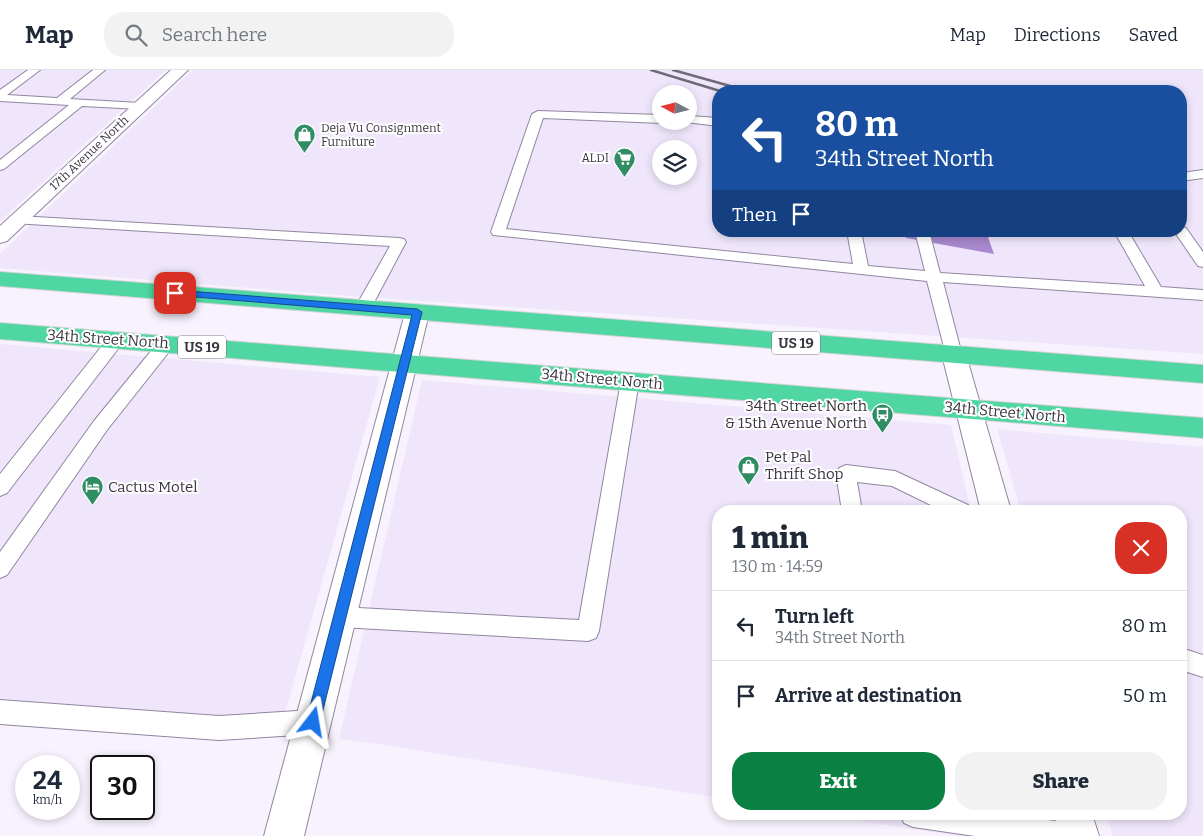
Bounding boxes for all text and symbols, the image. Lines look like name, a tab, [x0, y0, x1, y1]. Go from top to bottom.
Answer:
search box	[104, 12, 454, 57]
text: Map	[25, 21, 74, 49]
icon: search	[122, 21, 150, 49]
text: Search here	[162, 23, 267, 46]
text: Map	[950, 24, 986, 46]
text: Directions	[1014, 24, 1101, 46]
text: Saved	[1129, 24, 1178, 46]
north arrow	[652, 85, 698, 130]
map controls	[652, 85, 697, 185]
text: 80 m	[815, 103, 898, 145]
icon: left	[732, 105, 797, 170]
street label: 17th Avenue North	[47, 113, 132, 193]
place label: Deja Vu Consignment Furniture	[321, 121, 442, 149]
shop icon: Deja Vu Consignment Furniture	[293, 123, 317, 154]
button: layers	[652, 140, 697, 185]
text: 34th Street North	[815, 145, 994, 172]
supermarket icon: ALDI	[613, 146, 637, 177]
place label: ALDI	[581, 151, 609, 165]
icon: arrive	[787, 200, 815, 228]
text: Then	[732, 203, 777, 226]
pin	[154, 272, 196, 314]
icon: arrive	[161, 279, 189, 307]
street label: 34th Street North	[47, 326, 170, 352]
road number: US 19	[772, 332, 820, 354]
road number: US 19	[178, 336, 226, 358]
street label: 34th Street North	[541, 365, 664, 393]
place label: 34th Street North & 15th Avenue North	[725, 397, 868, 432]
street label: 34th Street North	[944, 398, 1067, 426]
bus stop icon: 34th Street North & 15th Avenue North	[871, 403, 895, 434]
place label: Pet Pal Thrift Shop	[765, 448, 844, 483]
shop icon: Pet Pal Thrift Shop	[737, 454, 761, 485]
hotel icon: Cactus Motel	[80, 475, 104, 506]
place label: Cactus Motel	[108, 478, 197, 496]
text: 1 min	[732, 520, 808, 556]
button: close	[1115, 522, 1167, 574]
text: 130 m · 14:59	[732, 557, 823, 576]
text: Turn left	[775, 605, 854, 628]
icon: left	[732, 612, 760, 640]
text: 80 m	[1121, 614, 1167, 637]
text: 34th Street North	[775, 628, 905, 647]
icon: arrive	[732, 682, 760, 710]
text: Arrive at destination	[775, 684, 962, 707]
text: 50 m	[1123, 684, 1167, 707]
position arrow	[286, 695, 338, 747]
button: Exit	[732, 752, 945, 810]
button: Share	[955, 752, 1167, 810]
speed limit sign: 30	[90, 755, 155, 820]
text: 24	[33, 766, 62, 796]
text: km/h	[33, 793, 62, 807]

